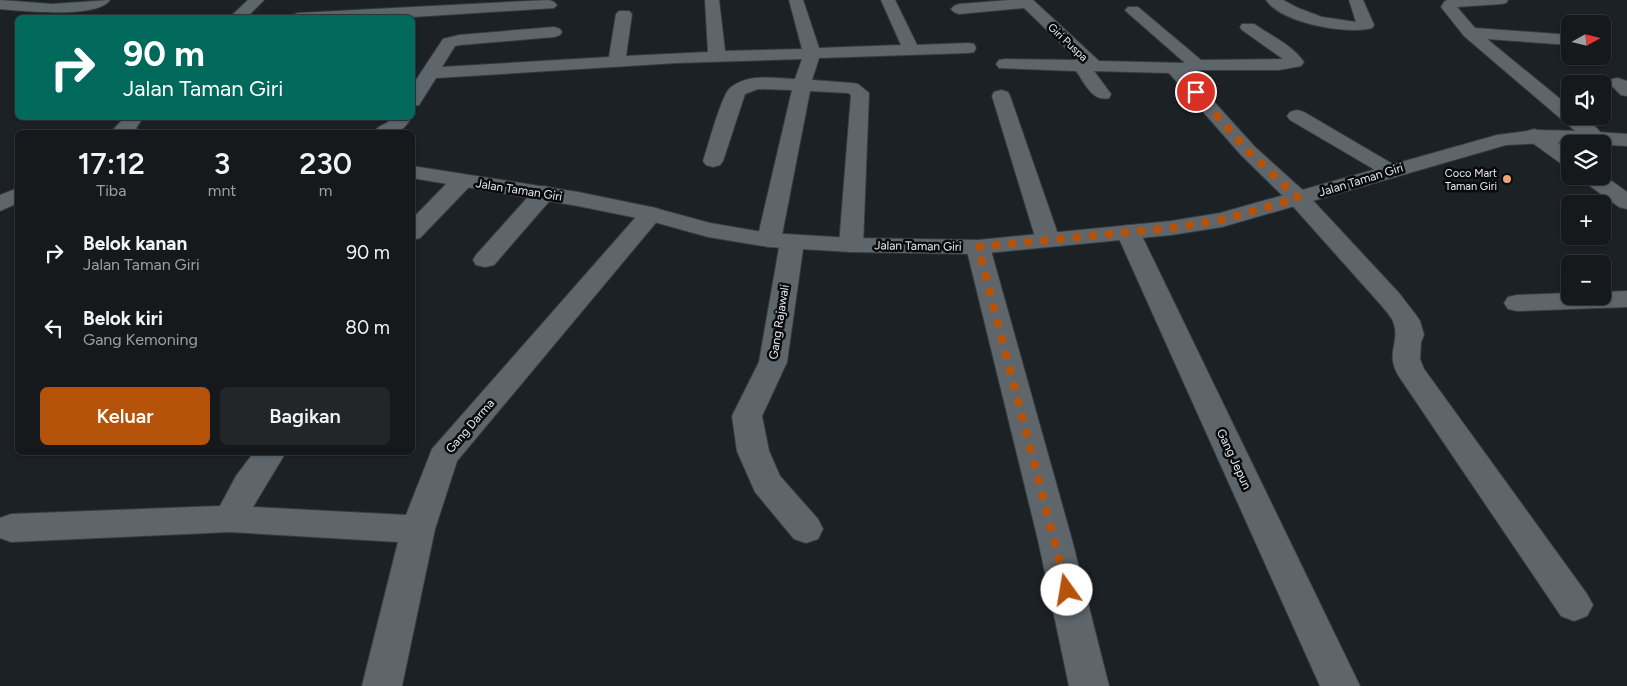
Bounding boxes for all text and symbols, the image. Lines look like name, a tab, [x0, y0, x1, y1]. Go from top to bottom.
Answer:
north arrow	[1561, 15, 1611, 65]
map controls	[1561, 15, 1611, 305]
street label: Giri Puspa	[1045, 21, 1090, 64]
text: 90 m	[123, 33, 205, 75]
icon: right	[40, 35, 105, 100]
pin	[1175, 71, 1217, 113]
text: Jalan Taman Giri	[123, 75, 283, 102]
button: sound	[1561, 75, 1611, 125]
icon: arrive	[1182, 78, 1210, 106]
button: layers	[1561, 135, 1611, 185]
text: 17:12	[78, 145, 145, 182]
text: 3	[214, 145, 230, 182]
text: 230	[299, 145, 352, 182]
street label: Jalan Taman Giri	[1317, 161, 1405, 199]
place label: Coco Mart Taman Giri	[1445, 167, 1497, 193]
marker: Coco Mart Taman Giri	[1501, 173, 1513, 185]
street label: Jalan Taman Giri	[475, 176, 563, 204]
text: Tiba	[96, 181, 126, 200]
text: mnt	[208, 181, 236, 200]
text: m	[319, 181, 332, 200]
button: +	[1561, 195, 1611, 245]
text: Belok kanan	[83, 232, 187, 255]
street label: Jalan Taman Giri	[874, 238, 962, 254]
icon: right	[40, 239, 68, 267]
text: 90 m	[346, 241, 390, 264]
text: Jalan Taman Giri	[83, 255, 200, 274]
button: −	[1561, 255, 1611, 305]
street label: Gang Rajawali	[766, 284, 792, 360]
text: Belok kiri	[83, 307, 163, 330]
icon: left	[40, 314, 68, 342]
text: 80 m	[345, 316, 390, 339]
text: Gang Kemoning	[83, 330, 198, 349]
button: Keluar	[40, 387, 210, 445]
button: Bagikan	[220, 387, 390, 445]
street label: Gang Darma	[443, 396, 497, 456]
street label: Gang Jepun	[1214, 427, 1254, 492]
position arrow	[1040, 563, 1092, 615]

